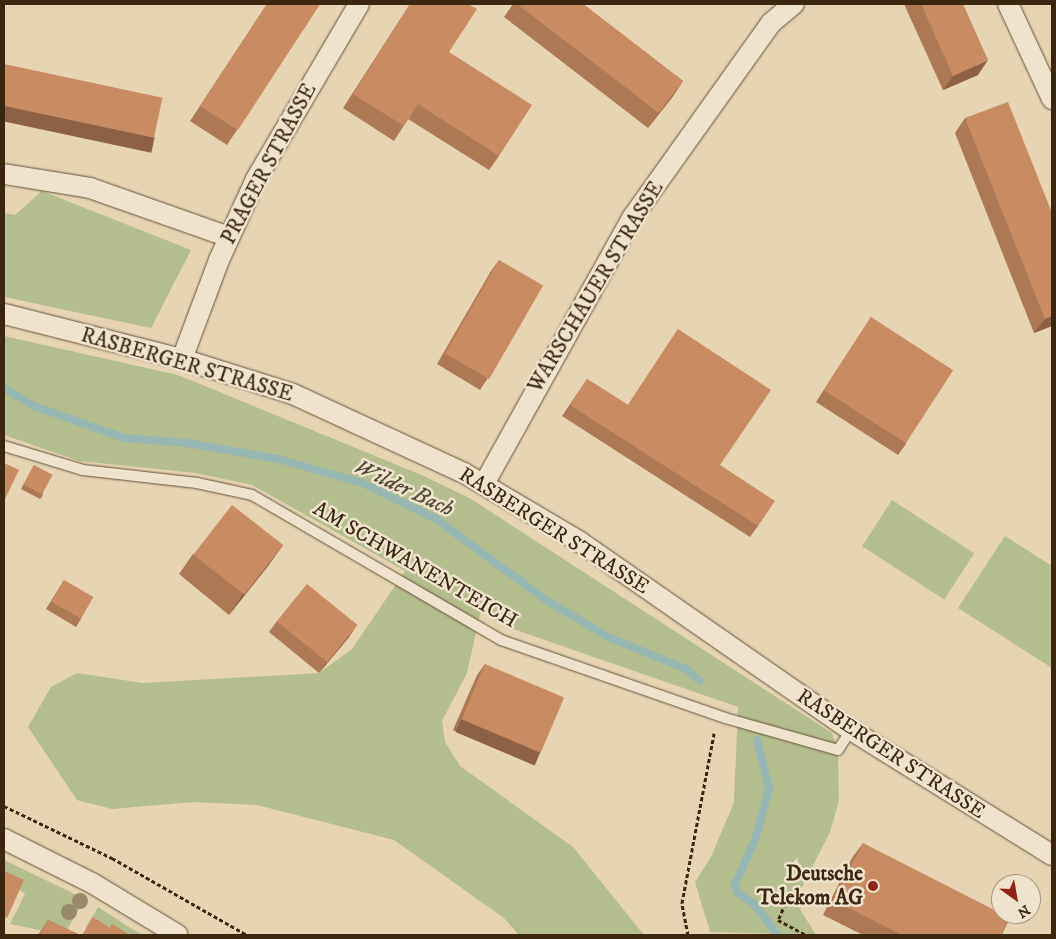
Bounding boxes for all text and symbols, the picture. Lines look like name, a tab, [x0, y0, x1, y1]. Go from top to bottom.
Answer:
street label: PRAGER STRASSE	[216, 79, 322, 249]
street label: WARSCHAUER STRASSE	[523, 177, 669, 397]
street label: RASBERGER STRASSE	[78, 323, 296, 407]
water label: Wilder Bach	[350, 454, 458, 522]
street label: RASBERGER STRASSE	[454, 462, 654, 600]
street label: AM SCHWANENTEICH	[308, 496, 522, 634]
street label: RASBERGER STRASSE	[792, 684, 990, 824]
place label: Deutsche Telekom AG	[757, 861, 863, 911]
north arrow	[991, 874, 1041, 924]
marker: Deutsche Telekom AG	[867, 880, 879, 892]
text: N	[1014, 900, 1033, 922]

